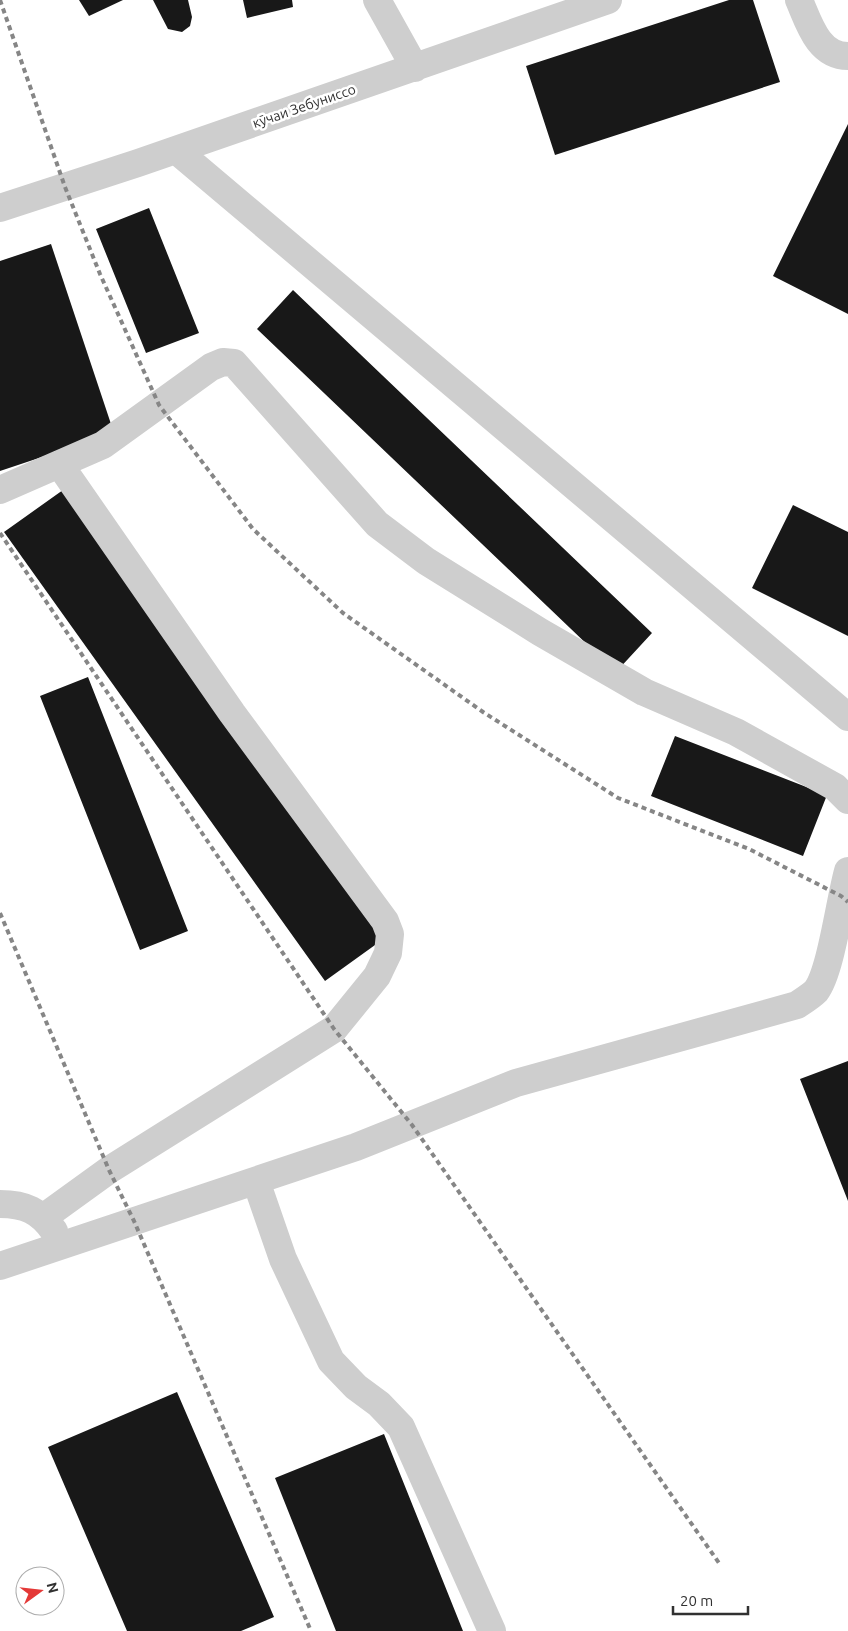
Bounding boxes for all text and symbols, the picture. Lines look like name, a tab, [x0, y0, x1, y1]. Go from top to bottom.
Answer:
street label: кӯчаи Зебуниссо	[250, 81, 358, 131]
north arrow	[15, 1566, 65, 1616]
text: N	[43, 1581, 62, 1595]
scale bar	[673, 1584, 748, 1616]
text: 20 m	[680, 1592, 713, 1609]

